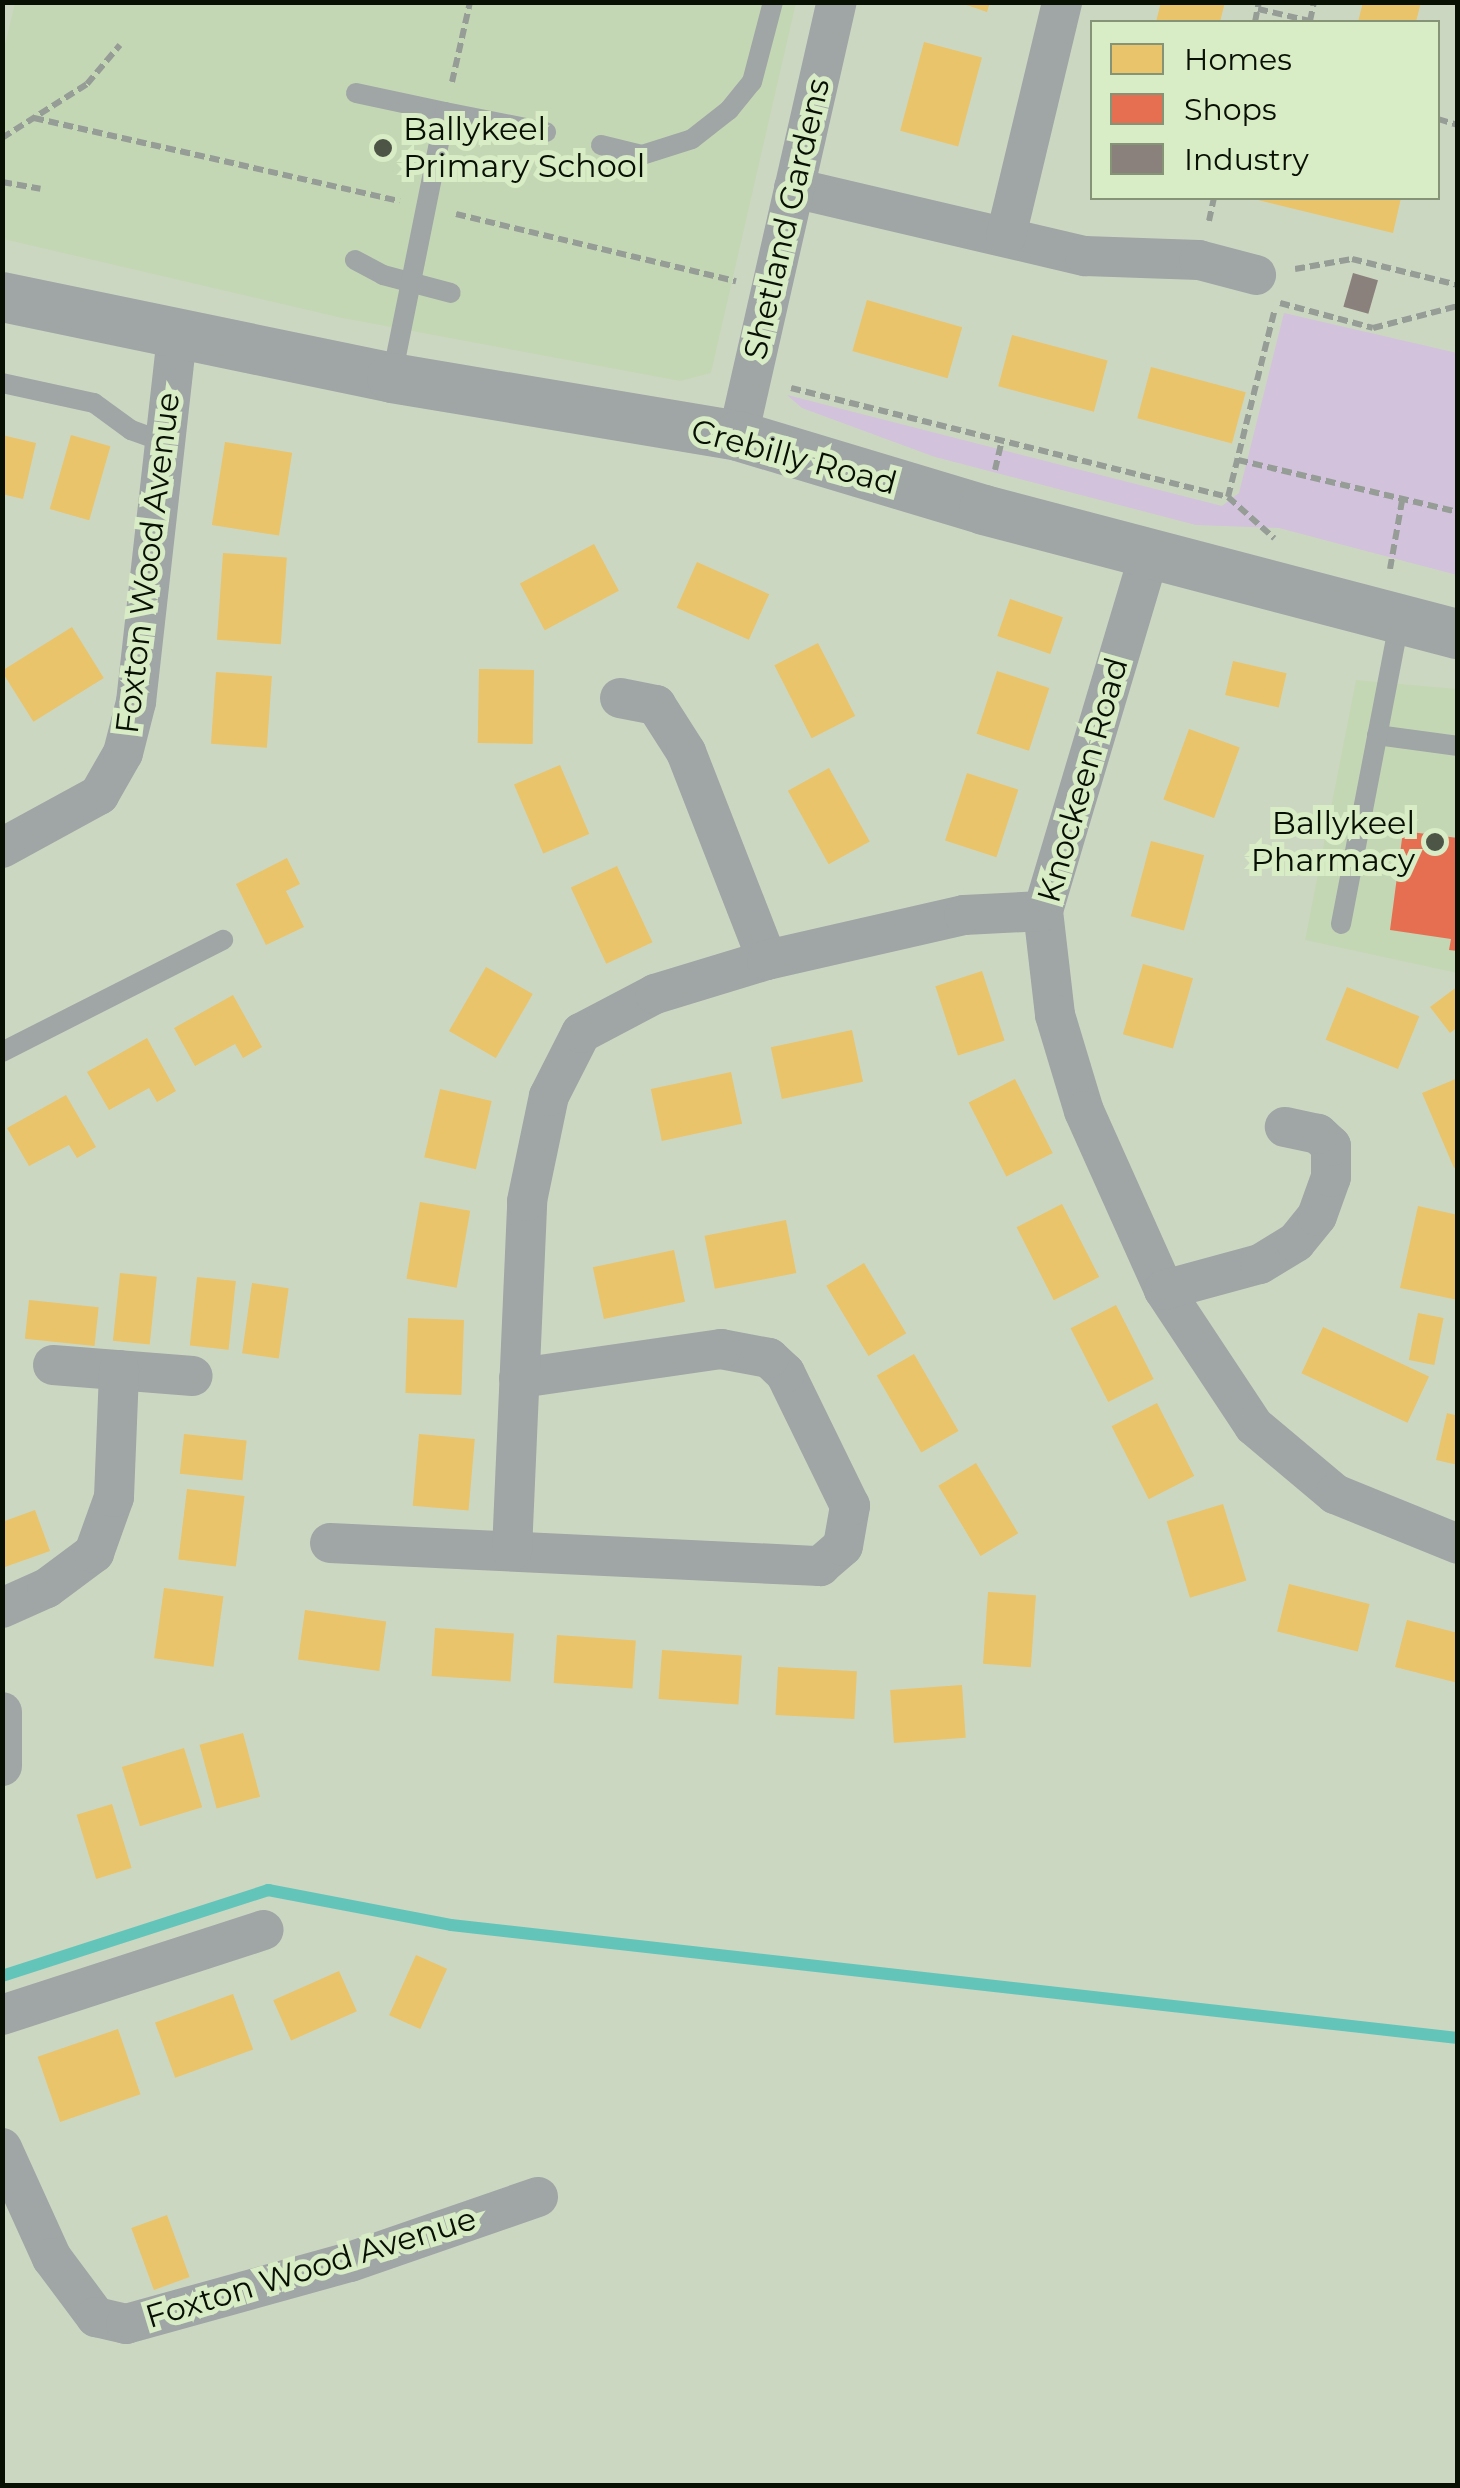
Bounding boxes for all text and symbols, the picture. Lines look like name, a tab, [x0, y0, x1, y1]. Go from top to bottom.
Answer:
legend	[1090, 20, 1440, 200]
text: Homes	[1184, 41, 1292, 78]
street label: Shetland Gardens	[736, 75, 838, 363]
text: Shops	[1184, 91, 1277, 128]
place label: Ballykeel Primary School	[403, 111, 645, 186]
marker: Ballykeel Primary School	[372, 137, 394, 159]
text: Industry	[1184, 141, 1309, 178]
street label: Foxton Wood Avenue	[108, 390, 188, 736]
street label: Crebilly Road	[687, 411, 901, 503]
street label: Knockeen Road	[1030, 653, 1136, 907]
place label: Ballykeel Pharmacy	[1251, 805, 1415, 880]
marker: Ballykeel Pharmacy	[1424, 831, 1446, 853]
street label: Foxton Wood Avenue	[141, 2199, 481, 2337]

